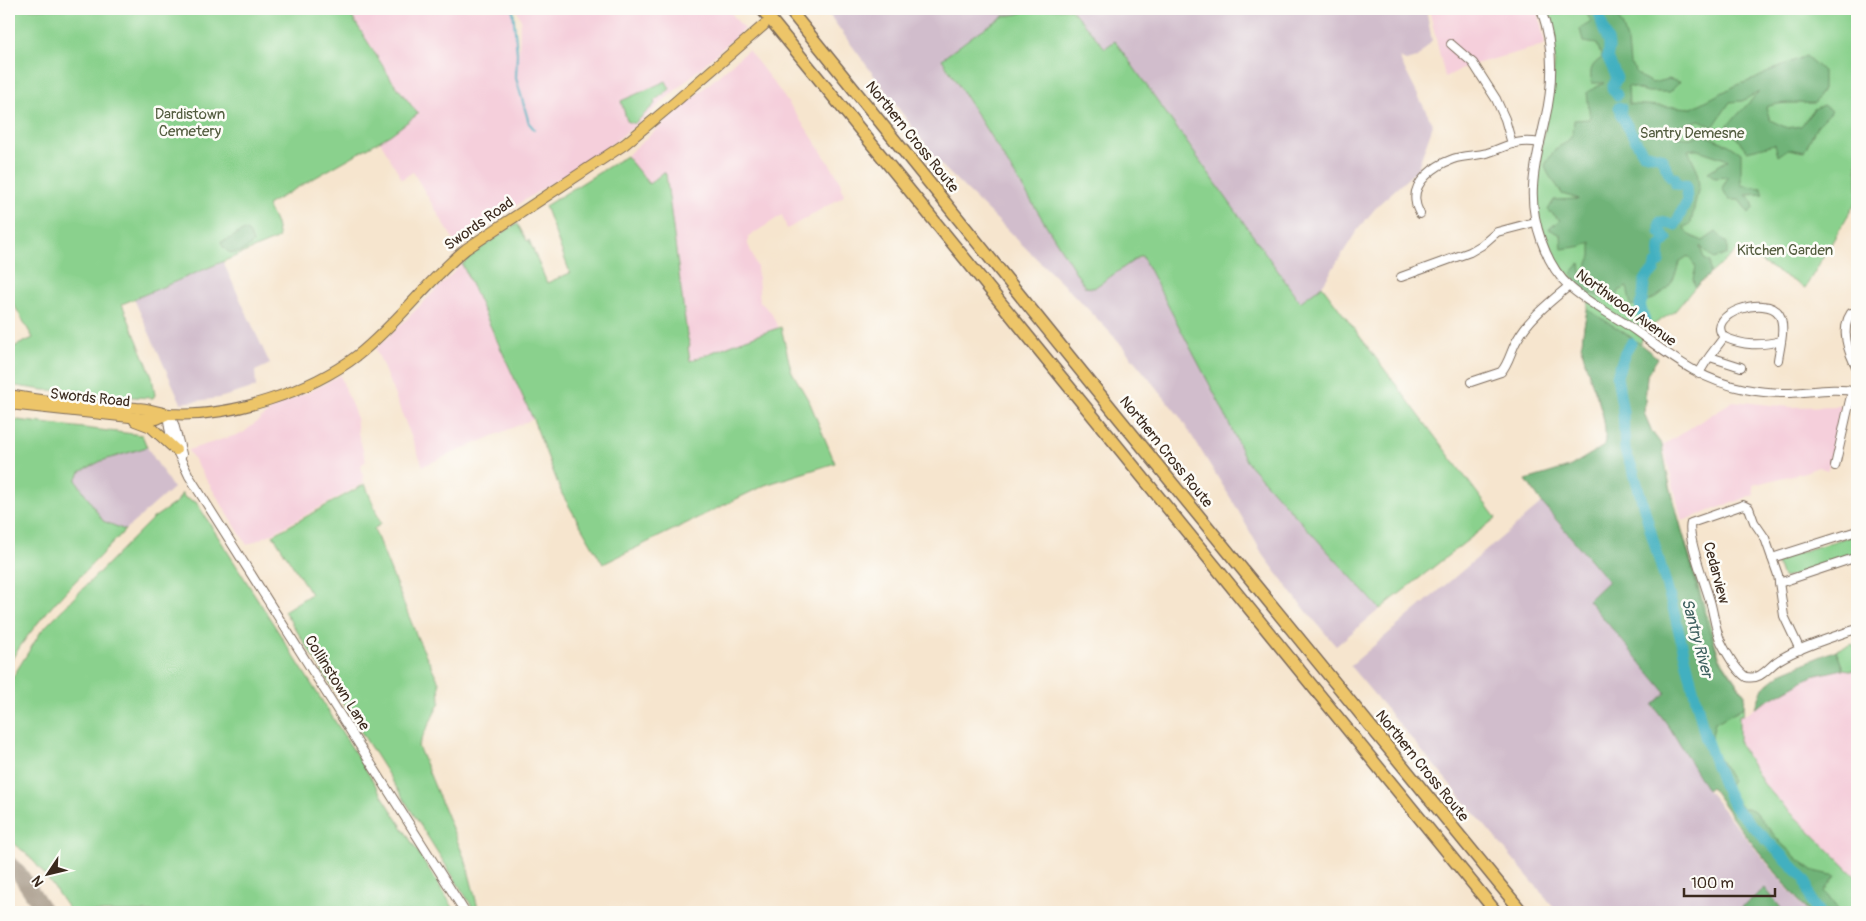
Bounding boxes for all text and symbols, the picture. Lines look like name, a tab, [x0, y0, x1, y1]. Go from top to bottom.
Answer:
street label: Northern Cross Route	[861, 77, 963, 197]
park label: Dardistown Cemetery	[155, 105, 225, 141]
park label: Santry Demesne	[1640, 124, 1745, 143]
street label: Swords Road	[441, 193, 517, 255]
park label: Kitchen Garden	[1737, 241, 1833, 260]
street label: Northwood Avenue	[1572, 265, 1680, 351]
street label: Swords Road	[49, 384, 131, 412]
street label: Northern Cross Route	[1115, 392, 1217, 512]
street label: Cedarview	[1699, 540, 1733, 606]
water label: Santry River	[1677, 596, 1718, 682]
street label: Collinstown Lane	[300, 632, 374, 735]
street label: Northern Cross Route	[1371, 706, 1473, 826]
north arrow	[22, 848, 72, 898]
scale bar	[1684, 866, 1775, 898]
text: N	[28, 872, 47, 890]
text: 100 m	[1691, 874, 1734, 893]

